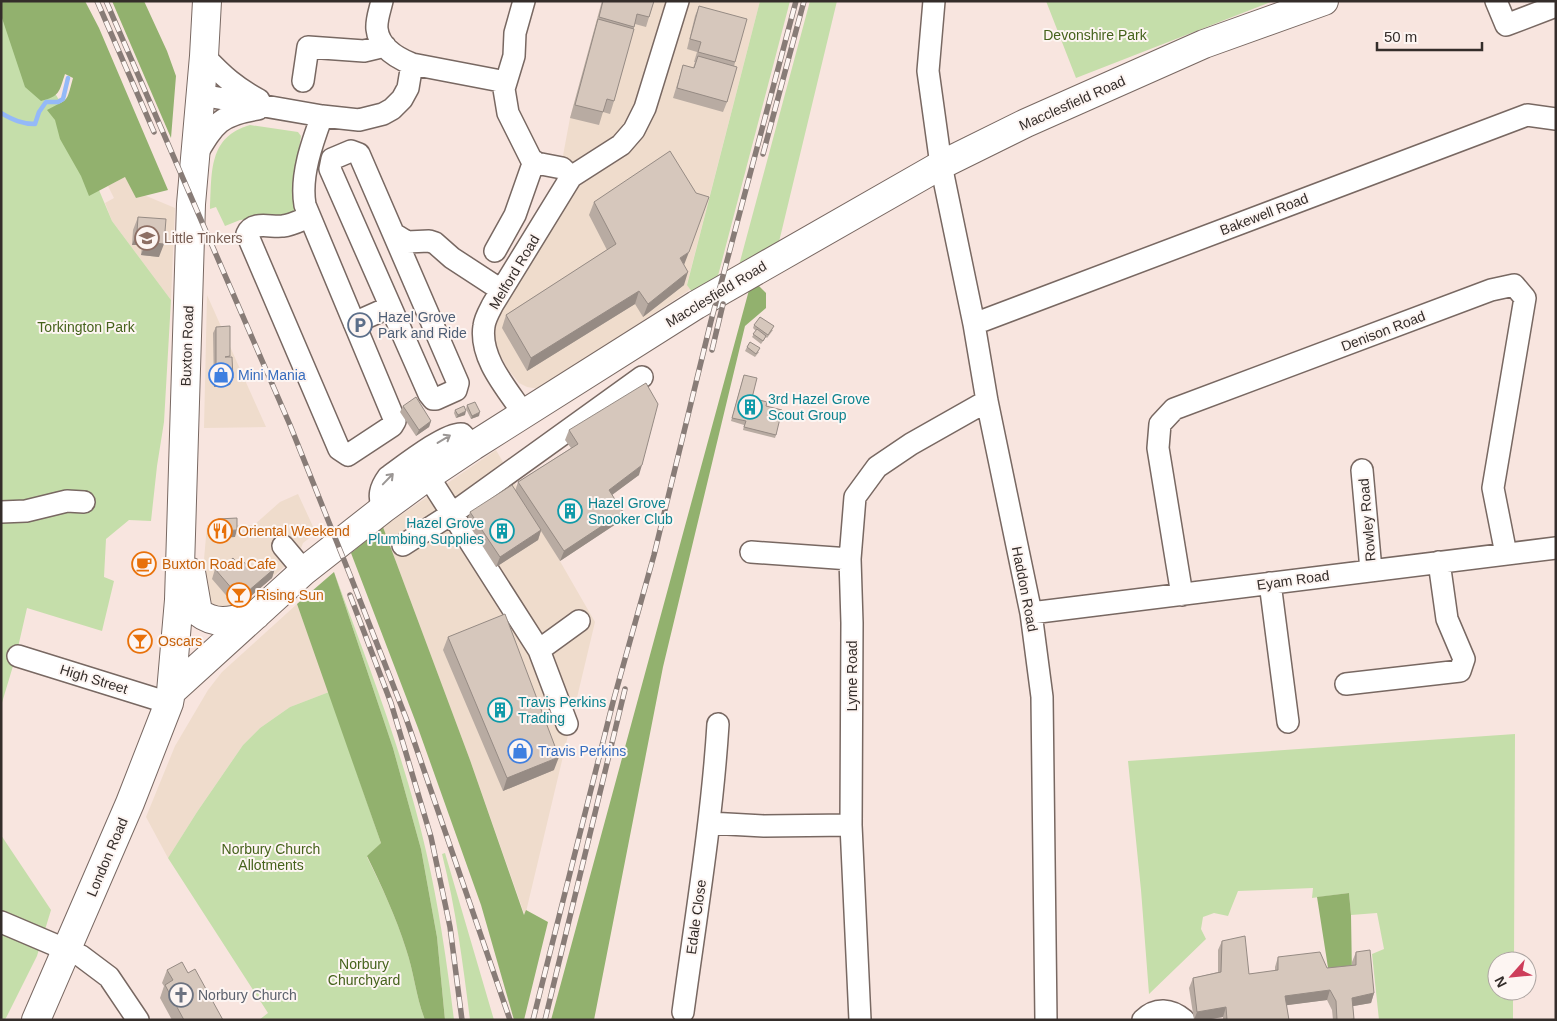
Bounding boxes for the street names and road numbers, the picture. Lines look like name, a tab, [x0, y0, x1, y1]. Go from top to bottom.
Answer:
street label: Macclesfield Road	[1016, 72, 1128, 134]
street label: Bakewell Road	[1218, 190, 1310, 238]
street label: Melford Road	[485, 232, 543, 312]
street label: Macclesfield Road	[663, 258, 769, 330]
street label: Buxton Road	[178, 305, 196, 387]
street label: Denison Road	[1339, 308, 1427, 354]
street label: Rowley Road	[1355, 478, 1379, 562]
street label: Haddon Road	[1009, 545, 1041, 633]
street label: Eyam Road	[1256, 567, 1330, 593]
street label: Lyme Road	[844, 640, 860, 712]
street label: High Street	[58, 661, 130, 697]
street label: London Road	[83, 815, 131, 899]
street label: Edale Close	[683, 878, 709, 955]

